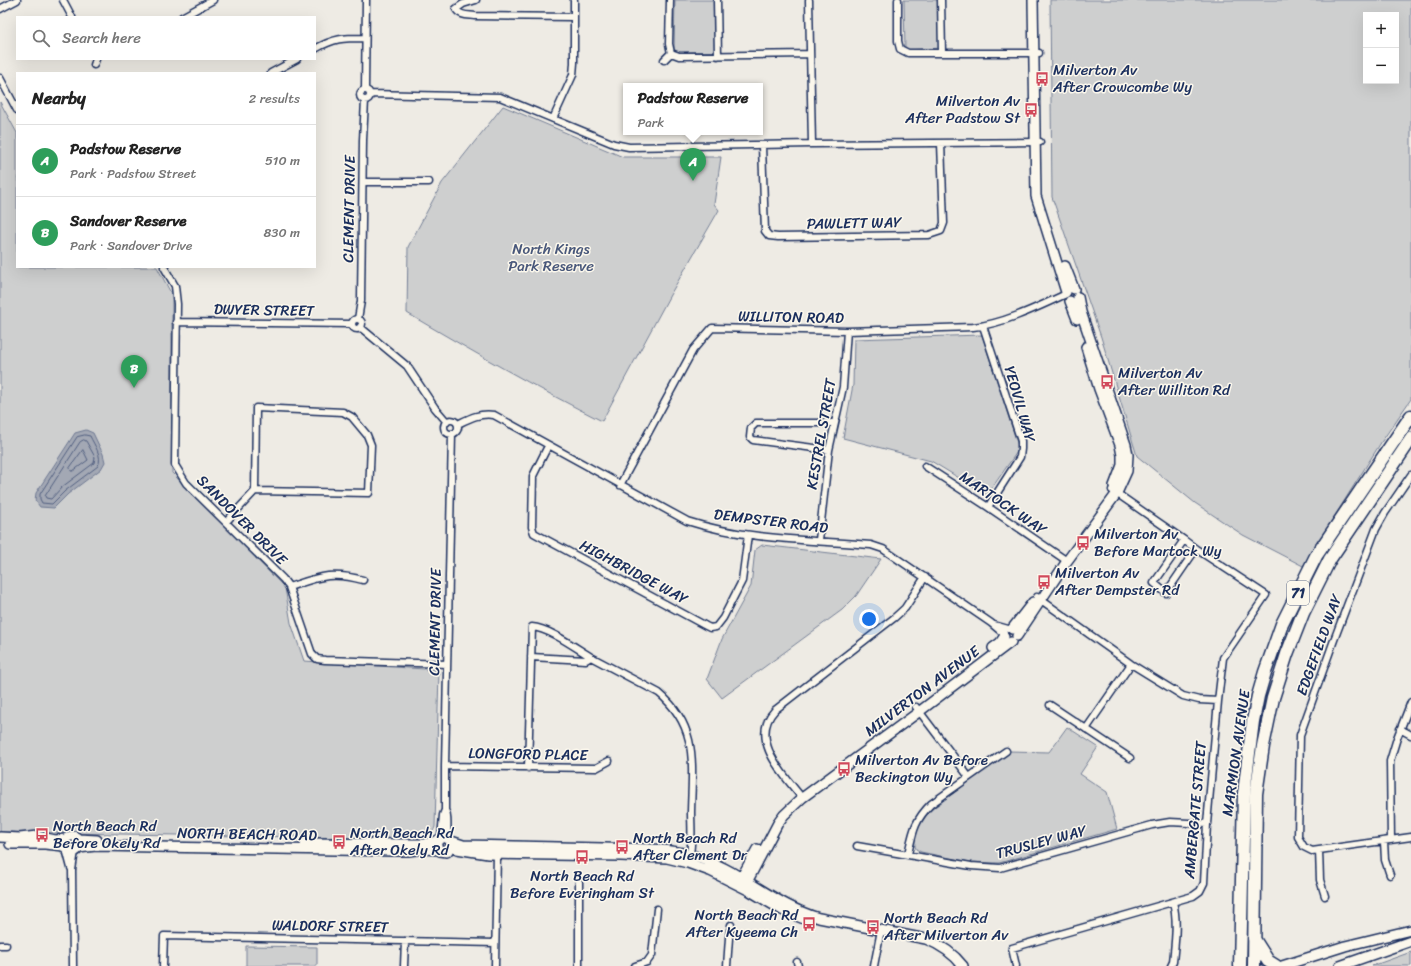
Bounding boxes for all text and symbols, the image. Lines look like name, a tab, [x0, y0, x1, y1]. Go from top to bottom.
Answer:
map controls	[1363, 12, 1399, 84]
button: +	[1363, 12, 1399, 48]
search box	[16, 16, 316, 60]
text: Search here	[62, 25, 141, 51]
icon: search	[30, 27, 52, 49]
button: −	[1363, 48, 1399, 84]
place label: Milverton Av After Crowcombe Wy	[1052, 57, 1192, 100]
bus stop icon: Milverton Av After Crowcombe Wy	[1034, 71, 1050, 87]
text: Nearby	[32, 83, 86, 113]
popup	[623, 83, 763, 135]
text: Padstow Reserve	[637, 85, 749, 111]
text: 2 results	[249, 87, 300, 110]
place label: Milverton Av After Padstow St	[904, 88, 1021, 131]
bus stop icon: Milverton Av After Padstow St	[1023, 102, 1039, 118]
text: Park	[637, 111, 664, 134]
text: Padstow Reserve	[70, 136, 181, 162]
pin: A	[680, 148, 706, 181]
text: A	[41, 149, 49, 172]
text: 510 m	[265, 149, 300, 172]
street label: CLEMENT DRIVE	[335, 153, 363, 263]
text: Park · Padstow Street	[70, 162, 196, 185]
text: Sandover Reserve	[70, 208, 187, 234]
street label: PAWLETT WAY	[806, 209, 903, 237]
text: B	[41, 221, 49, 244]
text: 830 m	[263, 221, 300, 244]
text: Park · Sandover Drive	[70, 234, 193, 257]
park label: North Kings Park Reserve	[508, 236, 594, 279]
street label: DWYER STREET	[214, 296, 315, 324]
street label: WILLITON ROAD	[738, 303, 844, 331]
pin: B	[121, 355, 147, 388]
place label: Milverton Av After Williton Rd	[1117, 360, 1231, 403]
street label: YEOVIL WAY	[997, 363, 1044, 446]
bus stop icon: Milverton Av After Williton Rd	[1099, 374, 1115, 390]
street label: KESTREL STREET	[798, 375, 844, 491]
street label: MARTOCK WAY	[954, 464, 1053, 543]
street label: SANDOVER DRIVE	[190, 468, 295, 573]
street label: DEMPSTER ROAD	[712, 501, 830, 541]
place label: Milverton Av Before Martock Wy	[1094, 521, 1222, 564]
street label: HIGHBRIDGE WAY	[575, 532, 694, 612]
bus stop icon: Milverton Av Before Martock Wy	[1075, 535, 1091, 551]
place label: Milverton Av After Dempster Rd	[1054, 560, 1180, 603]
street label: CLEMENT DRIVE	[421, 566, 449, 676]
bus stop icon: Milverton Av After Dempster Rd	[1036, 574, 1052, 590]
road number: 71	[1287, 581, 1309, 605]
street label: EDGEFIELD WAY	[1289, 589, 1350, 699]
your location	[859, 609, 879, 629]
street label: MILVERTON AVENUE	[859, 638, 987, 743]
street label: MARMION AVENUE	[1214, 686, 1258, 818]
street label: AMBERGATE STREET	[1176, 739, 1214, 881]
street label: LONGFORD PLACE	[468, 740, 590, 768]
place label: Milverton Av Before Beckington Wy	[855, 747, 988, 790]
bus stop icon: Milverton Av Before Beckington Wy	[836, 761, 852, 777]
place label: North Beach Rd Before Okely Rd	[53, 813, 161, 856]
street label: TRUSLEY WAY	[993, 817, 1091, 867]
street label: NORTH BEACH ROAD	[177, 820, 317, 848]
place label: North Beach Rd After Okely Rd	[349, 820, 455, 863]
place label: North Beach Rd After Clement Dr	[632, 825, 748, 868]
bus stop icon: North Beach Rd Before Okely Rd	[34, 827, 50, 843]
bus stop icon: North Beach Rd After Okely Rd	[331, 834, 347, 850]
bus stop icon: North Beach Rd After Clement Dr	[614, 839, 630, 855]
bus stop icon: North Beach Rd Before Everingham St	[574, 849, 590, 865]
place label: North Beach Rd Before Everingham St	[510, 863, 655, 906]
place label: North Beach Rd After Kyeema Ch	[685, 902, 799, 945]
place label: North Beach Rd After Milverton Av	[883, 905, 1009, 948]
street label: WALDORF STREET	[272, 912, 390, 940]
bus stop icon: North Beach Rd After Kyeema Ch	[801, 916, 817, 932]
bus stop icon: North Beach Rd After Milverton Av	[865, 919, 881, 935]

